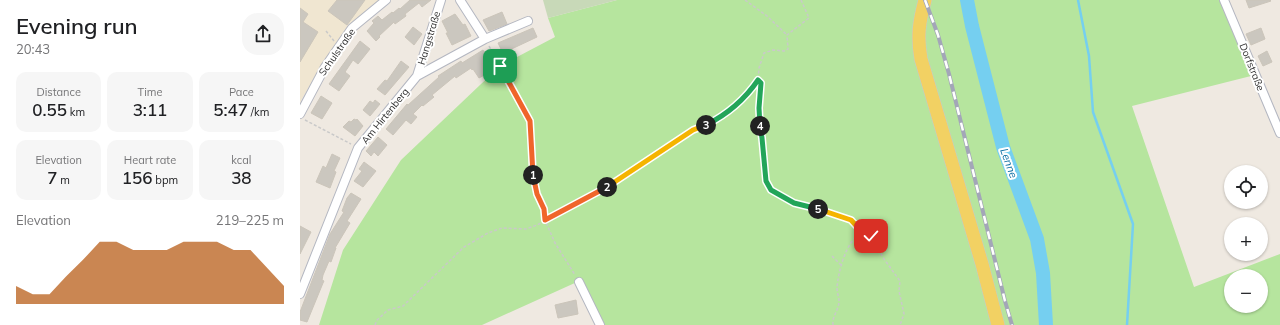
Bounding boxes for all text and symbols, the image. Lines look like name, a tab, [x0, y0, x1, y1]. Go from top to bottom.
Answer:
street label: Hangstraße	[415, 10, 443, 66]
text: Evening run	[16, 12, 138, 40]
button: share	[242, 13, 284, 55]
street label: Schulstraße	[316, 26, 358, 78]
text: 20:43	[16, 41, 50, 57]
street label: Dorfstraße	[1237, 41, 1267, 93]
pin	[483, 49, 517, 83]
icon: arrive	[489, 55, 511, 77]
text: Distance	[36, 85, 81, 99]
text: Time	[138, 85, 162, 99]
text: Pace	[229, 85, 254, 99]
street label: Am Hirtenberg	[358, 85, 412, 147]
text: 0.55	[32, 99, 67, 120]
text: 3:11	[133, 99, 167, 120]
text: 5:47	[213, 99, 248, 120]
text: km	[67, 105, 85, 119]
text: /km	[248, 105, 269, 119]
pin: 3	[696, 115, 716, 135]
pin: 4	[750, 116, 770, 136]
text: 3	[703, 118, 709, 132]
text: 4	[757, 119, 763, 133]
water label: Lenne	[997, 146, 1021, 180]
text: Elevation	[35, 153, 82, 167]
text: Heart rate	[124, 153, 176, 167]
text: kcal	[231, 153, 251, 167]
pin: 1	[523, 165, 543, 185]
map controls	[1224, 165, 1268, 313]
button: locate	[1224, 165, 1268, 209]
text: 7	[47, 167, 58, 188]
text: 156	[122, 167, 152, 188]
text: 38	[231, 167, 252, 188]
text: 1	[530, 168, 536, 182]
text: m	[58, 173, 70, 187]
text: bpm	[152, 173, 178, 187]
pin: 2	[597, 177, 617, 197]
text: 2	[604, 180, 610, 194]
pin: 5	[808, 199, 828, 219]
text: 5	[815, 202, 821, 216]
text: Elevation	[16, 212, 71, 228]
text: 219–225 m	[216, 212, 284, 228]
button: +	[1224, 217, 1268, 261]
pin	[854, 219, 888, 253]
icon: check	[860, 225, 882, 247]
button: −	[1224, 269, 1268, 313]

